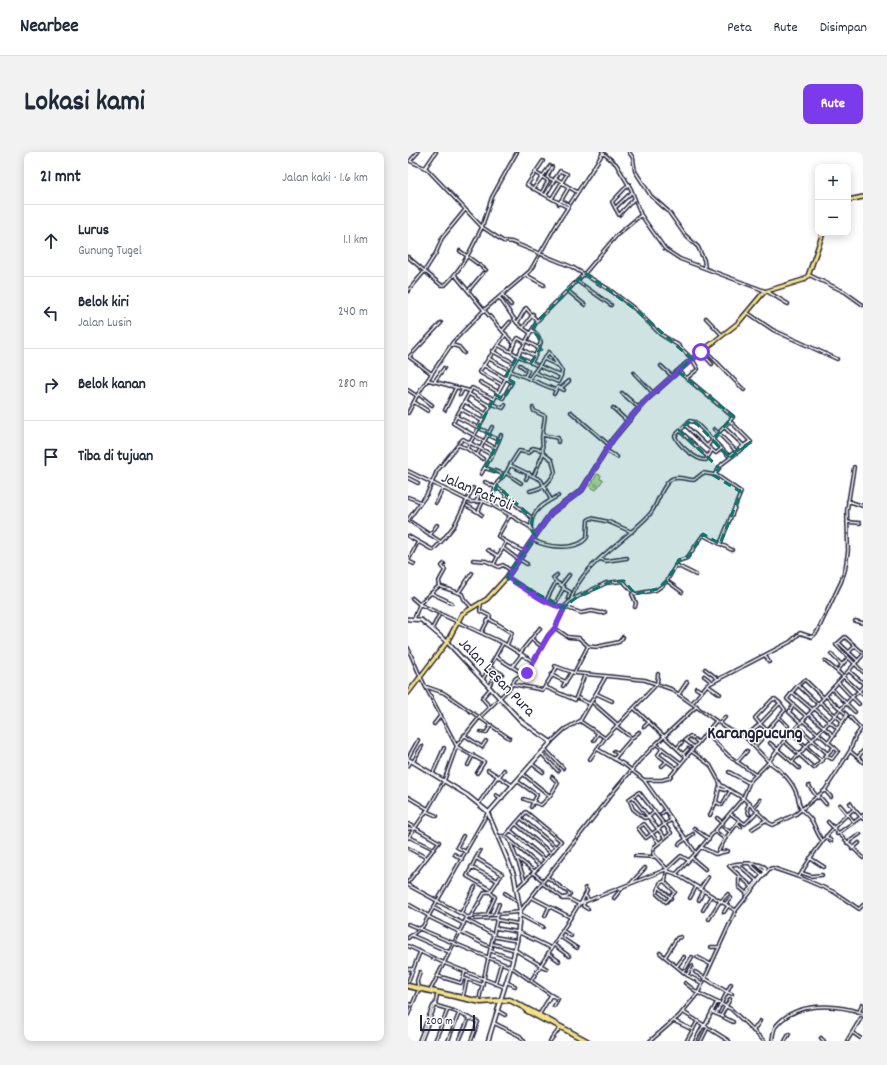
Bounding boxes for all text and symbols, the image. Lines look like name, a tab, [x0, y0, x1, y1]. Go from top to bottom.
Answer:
text: Nearbee	[20, 14, 79, 41]
text: Peta	[727, 18, 751, 38]
text: Rute	[773, 18, 798, 38]
text: Disimpan	[820, 18, 867, 38]
text: Lokasi kami	[24, 84, 145, 124]
button: Rute	[803, 84, 863, 124]
map controls	[815, 164, 851, 236]
button: +	[815, 164, 851, 200]
text: 21 mnt	[40, 166, 81, 190]
text: Jalan kaki · 1.6 km	[282, 169, 368, 188]
button: −	[815, 200, 851, 236]
text: Lurus	[78, 220, 109, 242]
icon: ahead	[40, 230, 62, 252]
text: 1.1 km	[343, 231, 368, 250]
text: Gunung Tugel	[78, 242, 142, 261]
text: Belok kiri	[78, 292, 129, 314]
icon: left	[40, 302, 62, 324]
text: 240 m	[338, 303, 368, 322]
text: Jalan Lusin	[78, 314, 132, 333]
route start	[692, 343, 710, 361]
icon: right	[40, 374, 62, 396]
text: Belok kanan	[78, 374, 146, 396]
text: 280 m	[338, 375, 368, 394]
icon: arrive	[40, 446, 62, 468]
text: Tiba di tujuan	[78, 446, 153, 468]
street label: Jalan Patroli	[437, 467, 517, 518]
street label: Jalan Lesan Pura	[452, 633, 540, 723]
route end	[518, 664, 536, 682]
district label: Karangpucung	[707, 722, 803, 747]
scale bar	[420, 1013, 475, 1032]
text: 200 m	[426, 1014, 453, 1030]

